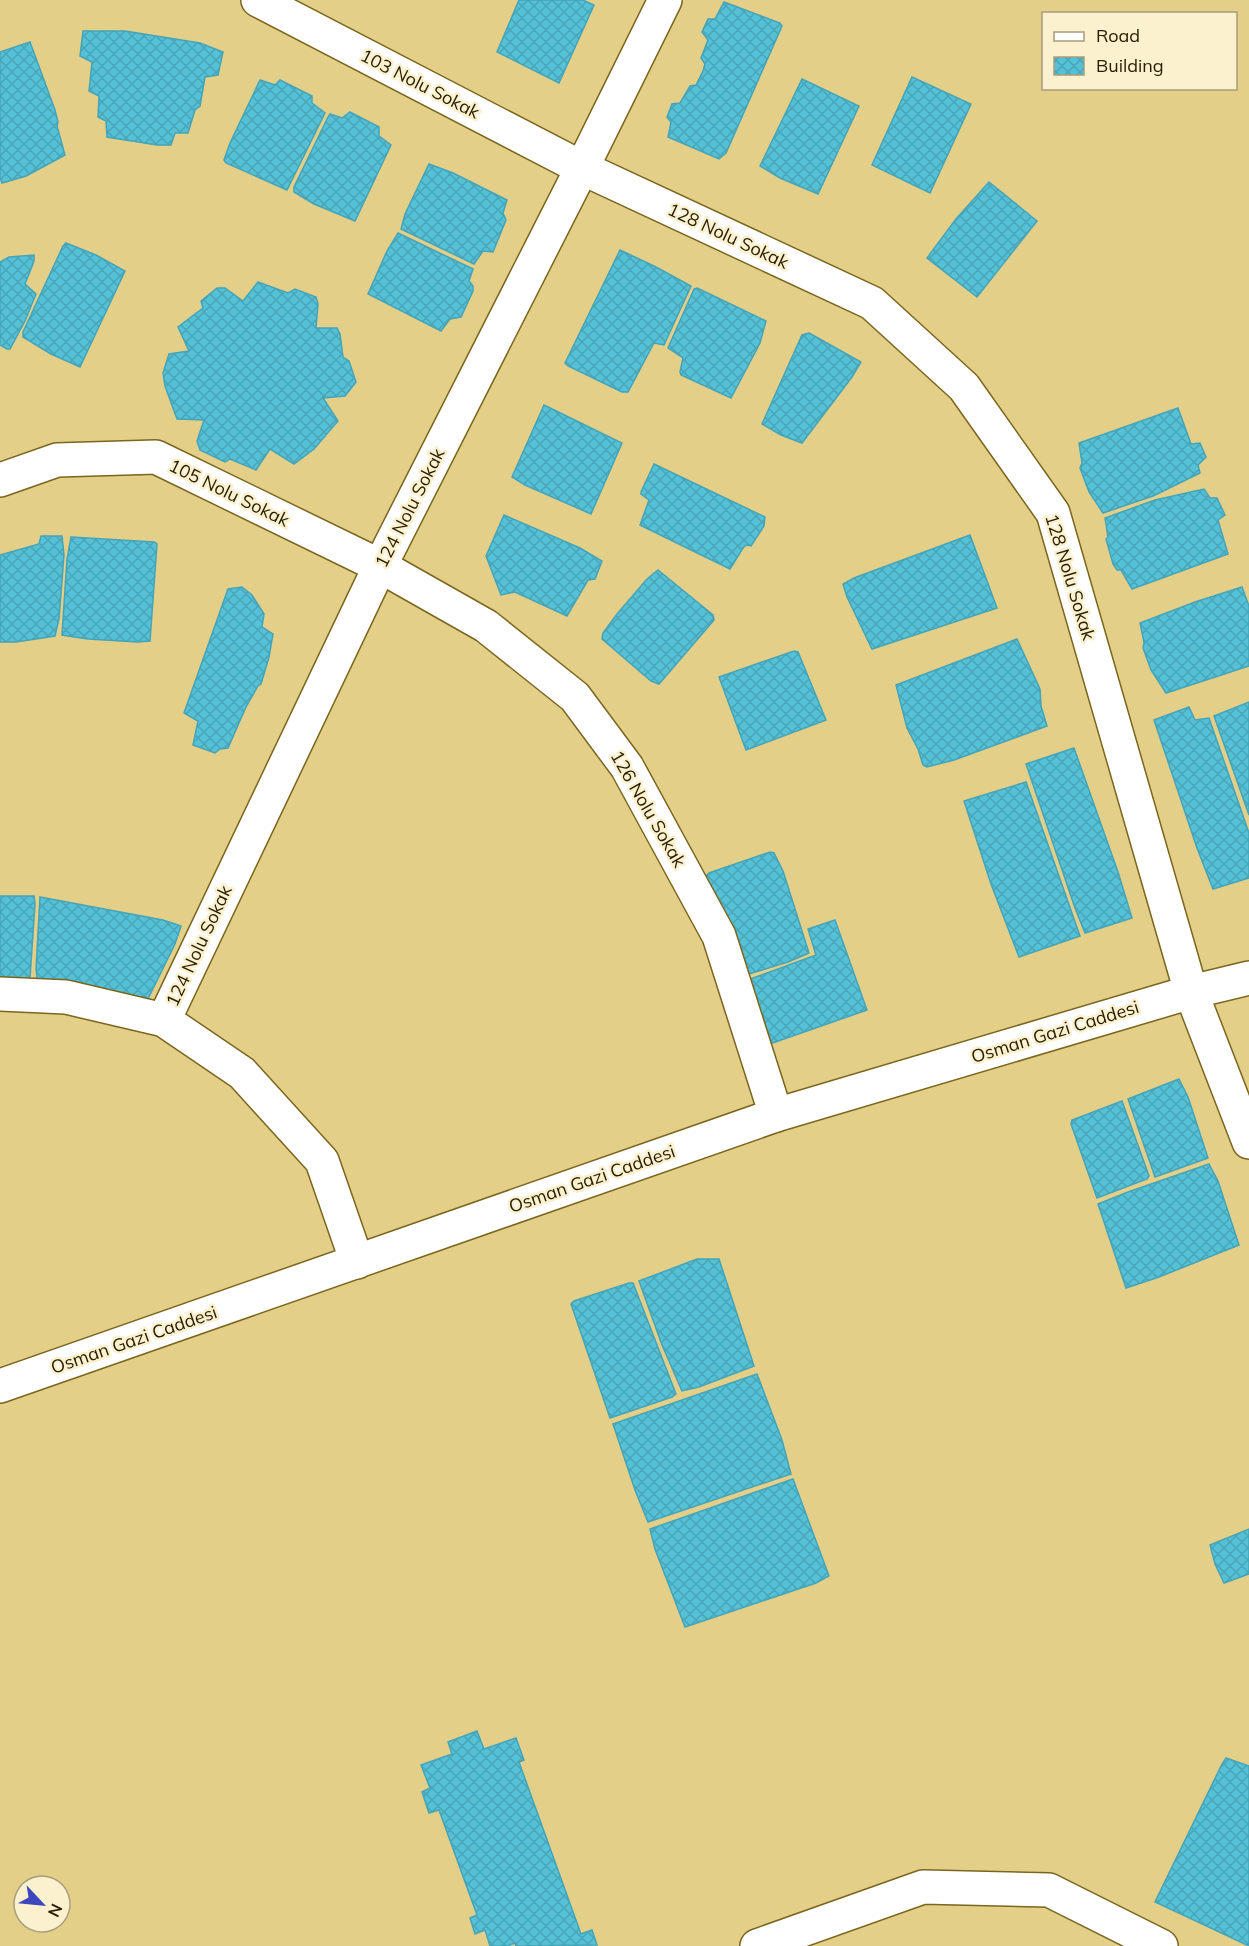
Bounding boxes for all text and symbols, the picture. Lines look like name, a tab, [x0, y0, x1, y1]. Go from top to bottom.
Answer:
legend	[1042, 12, 1237, 90]
text: Road	[1096, 24, 1140, 47]
street label: 103 Nolu Sokak	[357, 44, 484, 124]
text: Building	[1096, 54, 1164, 77]
street label: 128 Nolu Sokak	[664, 197, 793, 274]
street label: 124 Nolu Sokak	[370, 444, 450, 571]
street label: 105 Nolu Sokak	[165, 454, 294, 532]
street label: 128 Nolu Sokak	[1040, 511, 1101, 644]
street label: 126 Nolu Sokak	[606, 746, 691, 872]
street label: 124 Nolu Sokak	[160, 881, 237, 1010]
street label: Osman Gazi Caddesi	[968, 995, 1142, 1068]
street label: Osman Gazi Caddesi	[506, 1139, 678, 1218]
street label: Osman Gazi Caddesi	[48, 1300, 220, 1379]
north arrow	[12, 1874, 72, 1934]
text: N	[44, 1901, 67, 1920]

